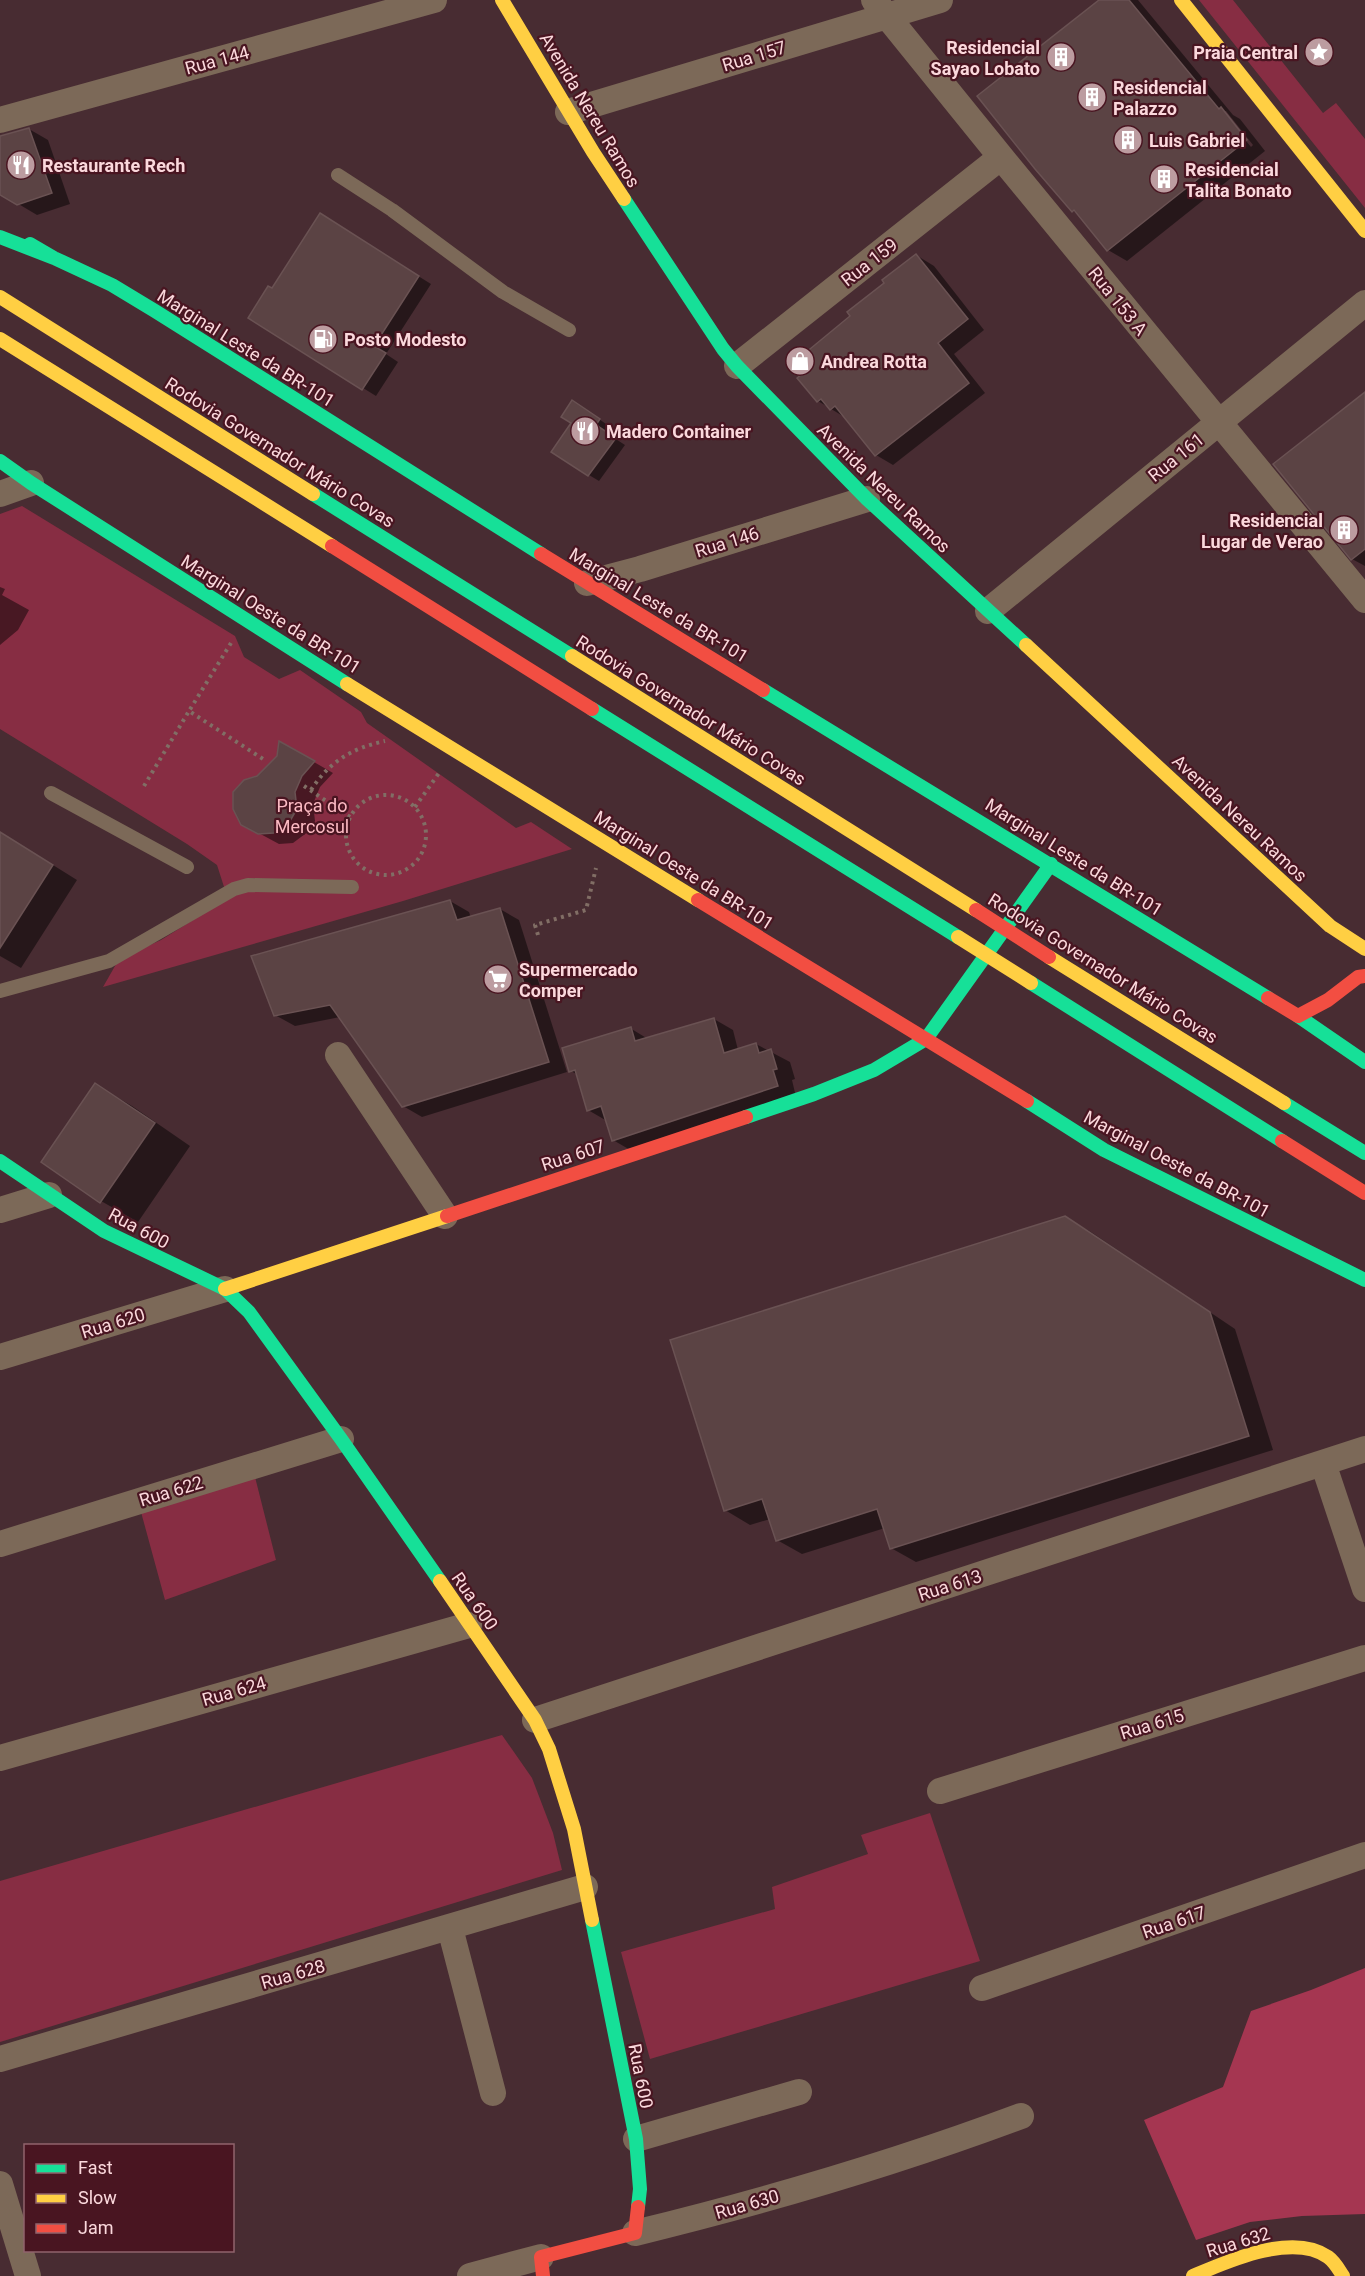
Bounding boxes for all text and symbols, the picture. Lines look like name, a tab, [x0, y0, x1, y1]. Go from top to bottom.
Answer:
street label: Avenida Nereu Ramos	[536, 29, 644, 191]
street label: Rua 157	[720, 36, 788, 76]
place icon: Praia Central	[1303, 36, 1335, 68]
place label: Residencial Sayao Lobato	[931, 37, 1040, 79]
street label: Rua 144	[183, 41, 251, 79]
building icon: Residencial Sayao Lobato	[1045, 41, 1077, 73]
place label: Praia Central	[1193, 42, 1298, 63]
place label: Residencial Palazzo	[1113, 77, 1207, 119]
building icon: Residencial Palazzo	[1076, 81, 1108, 113]
building icon: Luis Gabriel	[1112, 124, 1144, 156]
place label: Luis Gabriel	[1149, 130, 1245, 151]
restaurant icon: Restaurante Rech	[5, 149, 37, 181]
place label: Restaurante Rech	[42, 155, 185, 176]
place label: Residencial Talita Bonato	[1185, 159, 1292, 201]
building icon: Residencial Talita Bonato	[1148, 163, 1180, 195]
street label: Rua 159	[837, 234, 901, 290]
street label: Rua 153 A	[1084, 263, 1152, 340]
street label: Marginal Leste da BR-101	[154, 285, 338, 411]
fuel station icon: Posto Modesto	[307, 323, 339, 355]
place label: Posto Modesto	[344, 329, 466, 350]
shop icon: Andrea Rotta	[784, 345, 816, 377]
place label: Andrea Rotta	[821, 351, 927, 372]
street label: Rodovia Governador Mário Covas	[161, 372, 399, 532]
restaurant icon: Madero Container	[569, 415, 601, 447]
street label: Avenida Nereu Ramos	[813, 419, 955, 557]
place label: Madero Container	[606, 421, 752, 442]
street label: Rua 161	[1144, 428, 1208, 486]
place label: Residencial Lugar de Verao	[1201, 510, 1323, 552]
building icon: Residencial Lugar de Verao	[1328, 514, 1360, 546]
street label: Rua 146	[693, 522, 761, 562]
street label: Marginal Leste da BR-101	[566, 543, 752, 667]
street label: Marginal Oeste da BR-101	[177, 550, 365, 678]
street label: Rodovia Governador Mário Covas	[572, 630, 810, 790]
street label: Avenida Nereu Ramos	[1168, 750, 1312, 886]
street label: Marginal Leste da BR-101	[982, 794, 1166, 920]
park label: Praça do Mercosul	[275, 795, 349, 837]
street label: Marginal Oeste da BR-101	[590, 806, 778, 934]
street label: Rodovia Governador Mário Covas	[984, 888, 1222, 1048]
place label: Supermercado Comper	[519, 959, 638, 1001]
supermarket icon: Supermercado Comper	[482, 963, 514, 995]
street label: Marginal Oeste da BR-101	[1080, 1106, 1274, 1222]
street label: Rua 607	[539, 1135, 607, 1175]
street label: Rua 600	[105, 1203, 173, 1253]
street label: Rua 620	[79, 1303, 147, 1343]
street label: Rua 622	[137, 1471, 205, 1511]
street label: Rua 613	[916, 1565, 984, 1605]
street label: Rua 600	[448, 1568, 502, 1634]
street label: Rua 624	[200, 1672, 268, 1710]
street label: Rua 615	[1118, 1704, 1186, 1744]
street label: Rua 617	[1140, 1901, 1208, 1943]
street label: Rua 628	[259, 1955, 327, 1993]
street label: Rua 600	[624, 2042, 658, 2110]
legend	[24, 2144, 234, 2252]
text: Fast	[78, 2157, 113, 2178]
street label: Rua 630	[713, 2185, 781, 2223]
text: Slow	[78, 2187, 117, 2208]
text: Jam	[78, 2217, 114, 2238]
street label: Rua 632	[1204, 2222, 1272, 2262]

